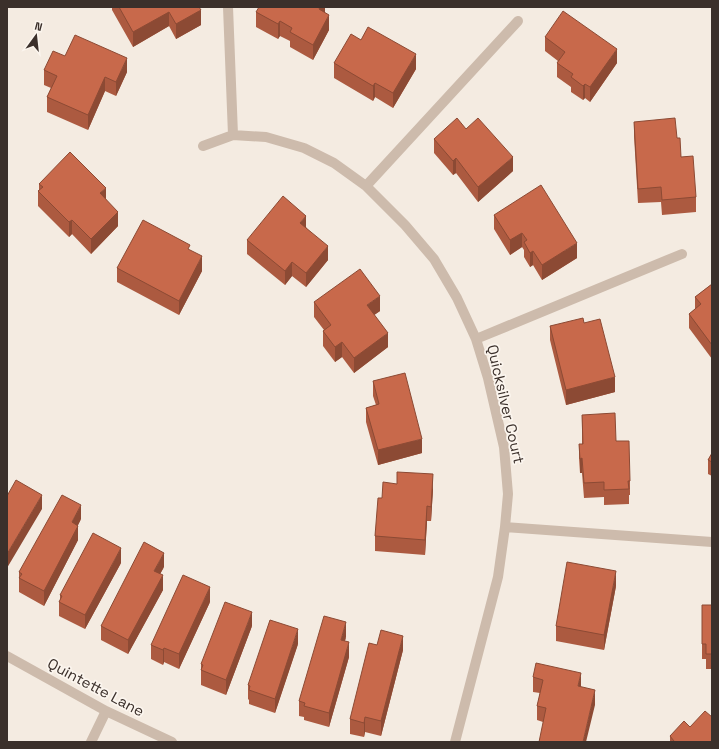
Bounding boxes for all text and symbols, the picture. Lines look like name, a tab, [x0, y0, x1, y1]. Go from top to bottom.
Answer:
north arrow	[16, 16, 56, 56]
text: N	[33, 19, 44, 34]
street label: Quicksilver Court	[483, 343, 529, 466]
street label: Quintette Lane	[44, 654, 148, 720]

